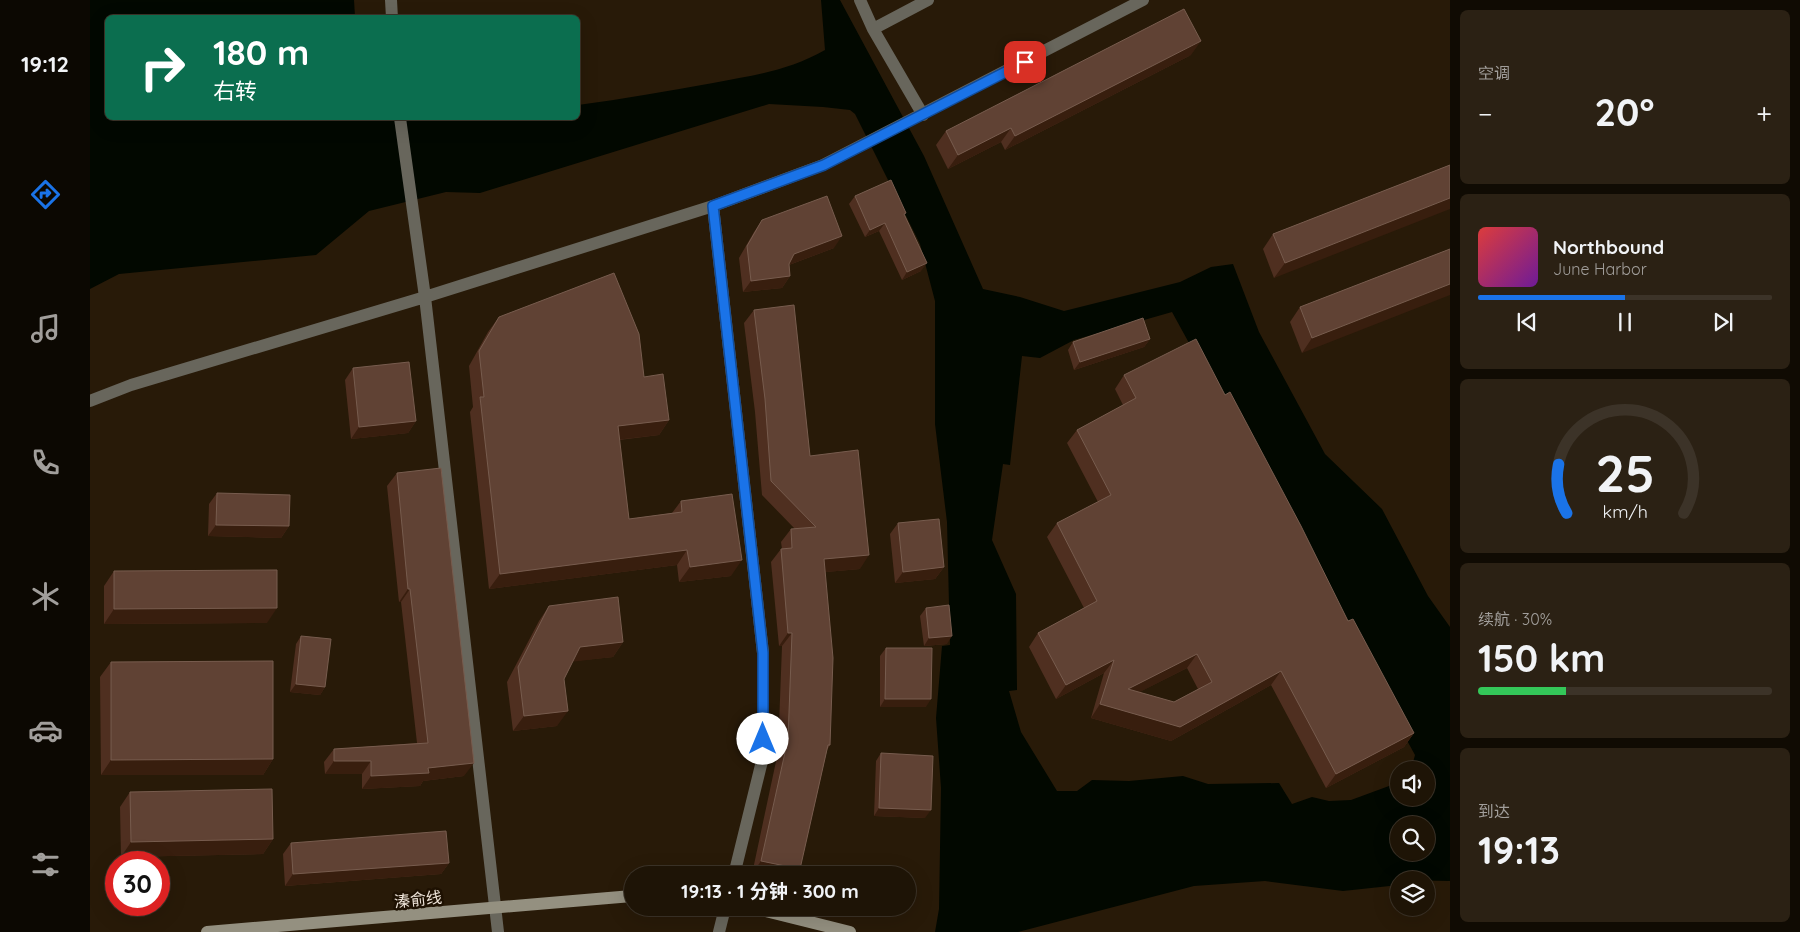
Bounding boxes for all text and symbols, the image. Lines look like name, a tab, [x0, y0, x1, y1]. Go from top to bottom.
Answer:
text: 180 m	[213, 30, 309, 74]
icon: right	[130, 35, 195, 100]
pin	[1004, 41, 1046, 83]
icon: arrive	[1011, 48, 1039, 76]
text: 19:12	[21, 50, 69, 78]
text: 空调	[1478, 63, 1510, 83]
text: 右转	[213, 77, 257, 105]
text: 20°	[1594, 88, 1654, 136]
text: −	[1478, 96, 1493, 131]
text: +	[1756, 96, 1772, 131]
icon: directions	[28, 177, 63, 212]
text: Northbound	[1553, 235, 1664, 259]
text: June Harbor	[1553, 259, 1647, 279]
icon: previous	[1513, 308, 1541, 336]
icon: pause	[1611, 308, 1639, 336]
icon: next	[1709, 308, 1737, 336]
icon: music	[28, 311, 63, 346]
text: 25	[1595, 440, 1655, 505]
icon: phone	[28, 445, 63, 480]
text: km/h	[1602, 500, 1648, 522]
icon: climate	[28, 579, 63, 614]
text: 续航 · 30%	[1478, 609, 1552, 629]
text: 150 km	[1478, 634, 1605, 682]
position arrow	[736, 712, 788, 764]
icon: car	[28, 713, 63, 748]
map controls	[1390, 761, 1435, 916]
button: sound	[1390, 761, 1435, 806]
text: 到达	[1478, 801, 1510, 821]
button: search	[1390, 816, 1435, 861]
text: 19:13	[1478, 826, 1560, 874]
icon: filters	[28, 847, 63, 882]
speed limit sign: 30	[105, 851, 170, 916]
button: layers	[1390, 871, 1435, 916]
text: 19:13 · 1 分钟 · 300 m	[681, 879, 859, 903]
street label: 溱俞线	[393, 887, 443, 911]

